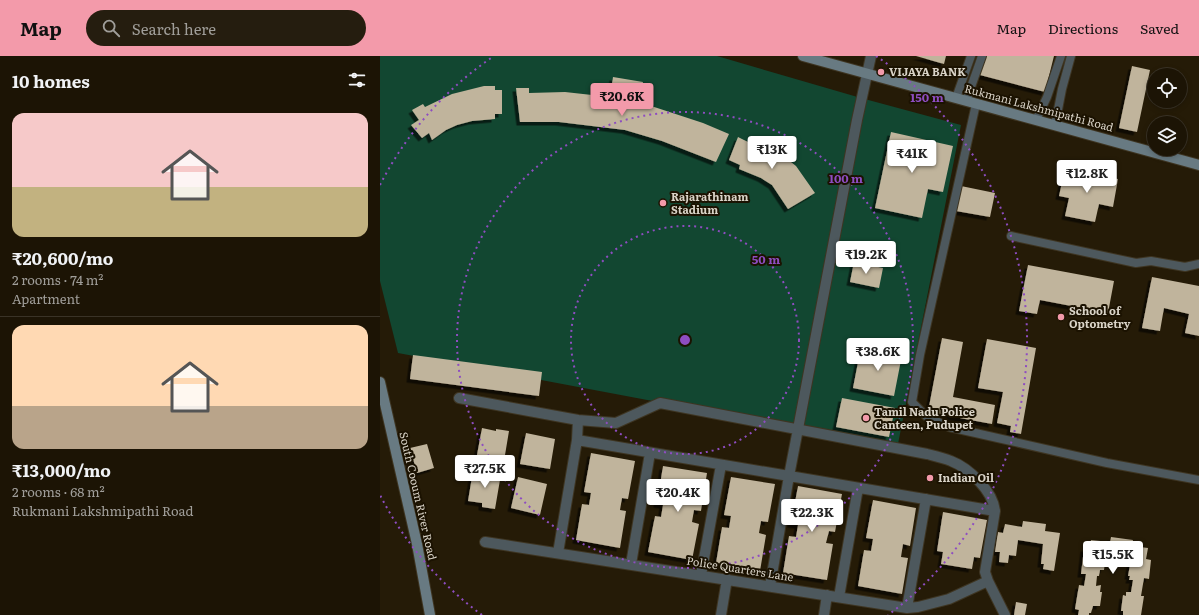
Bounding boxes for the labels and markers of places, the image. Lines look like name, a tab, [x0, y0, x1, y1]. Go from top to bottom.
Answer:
place label: VIJAYA BANK	[889, 63, 966, 79]
marker: VIJAYA BANK	[876, 67, 886, 77]
pin: ₹20.6K	[589, 83, 655, 117]
pin: ₹13K	[748, 136, 796, 170]
pin: ₹41K	[888, 140, 936, 174]
pin: ₹12.8K	[1054, 160, 1120, 194]
place label: Rajarathinam Stadium	[671, 188, 748, 217]
marker: Rajarathinam Stadium	[658, 198, 668, 208]
pin: ₹19.2K	[833, 241, 899, 275]
place label: School of Optometry	[1069, 302, 1131, 331]
marker: School of Optometry	[1056, 312, 1066, 322]
centre of rings	[678, 333, 692, 347]
pin: ₹38.6K	[845, 338, 911, 372]
place label: Tamil Nadu Police Canteen, Pudupet	[874, 403, 975, 432]
marker: Tamil Nadu Police Canteen, Pudupet	[861, 413, 871, 423]
pin: ₹27.5K	[452, 455, 518, 489]
place label: Indian Oil	[938, 469, 994, 485]
marker: Indian Oil	[925, 473, 935, 483]
pin: ₹20.4K	[645, 479, 711, 513]
pin: ₹22.3K	[779, 499, 845, 533]
pin: ₹15.5K	[1080, 541, 1146, 575]

